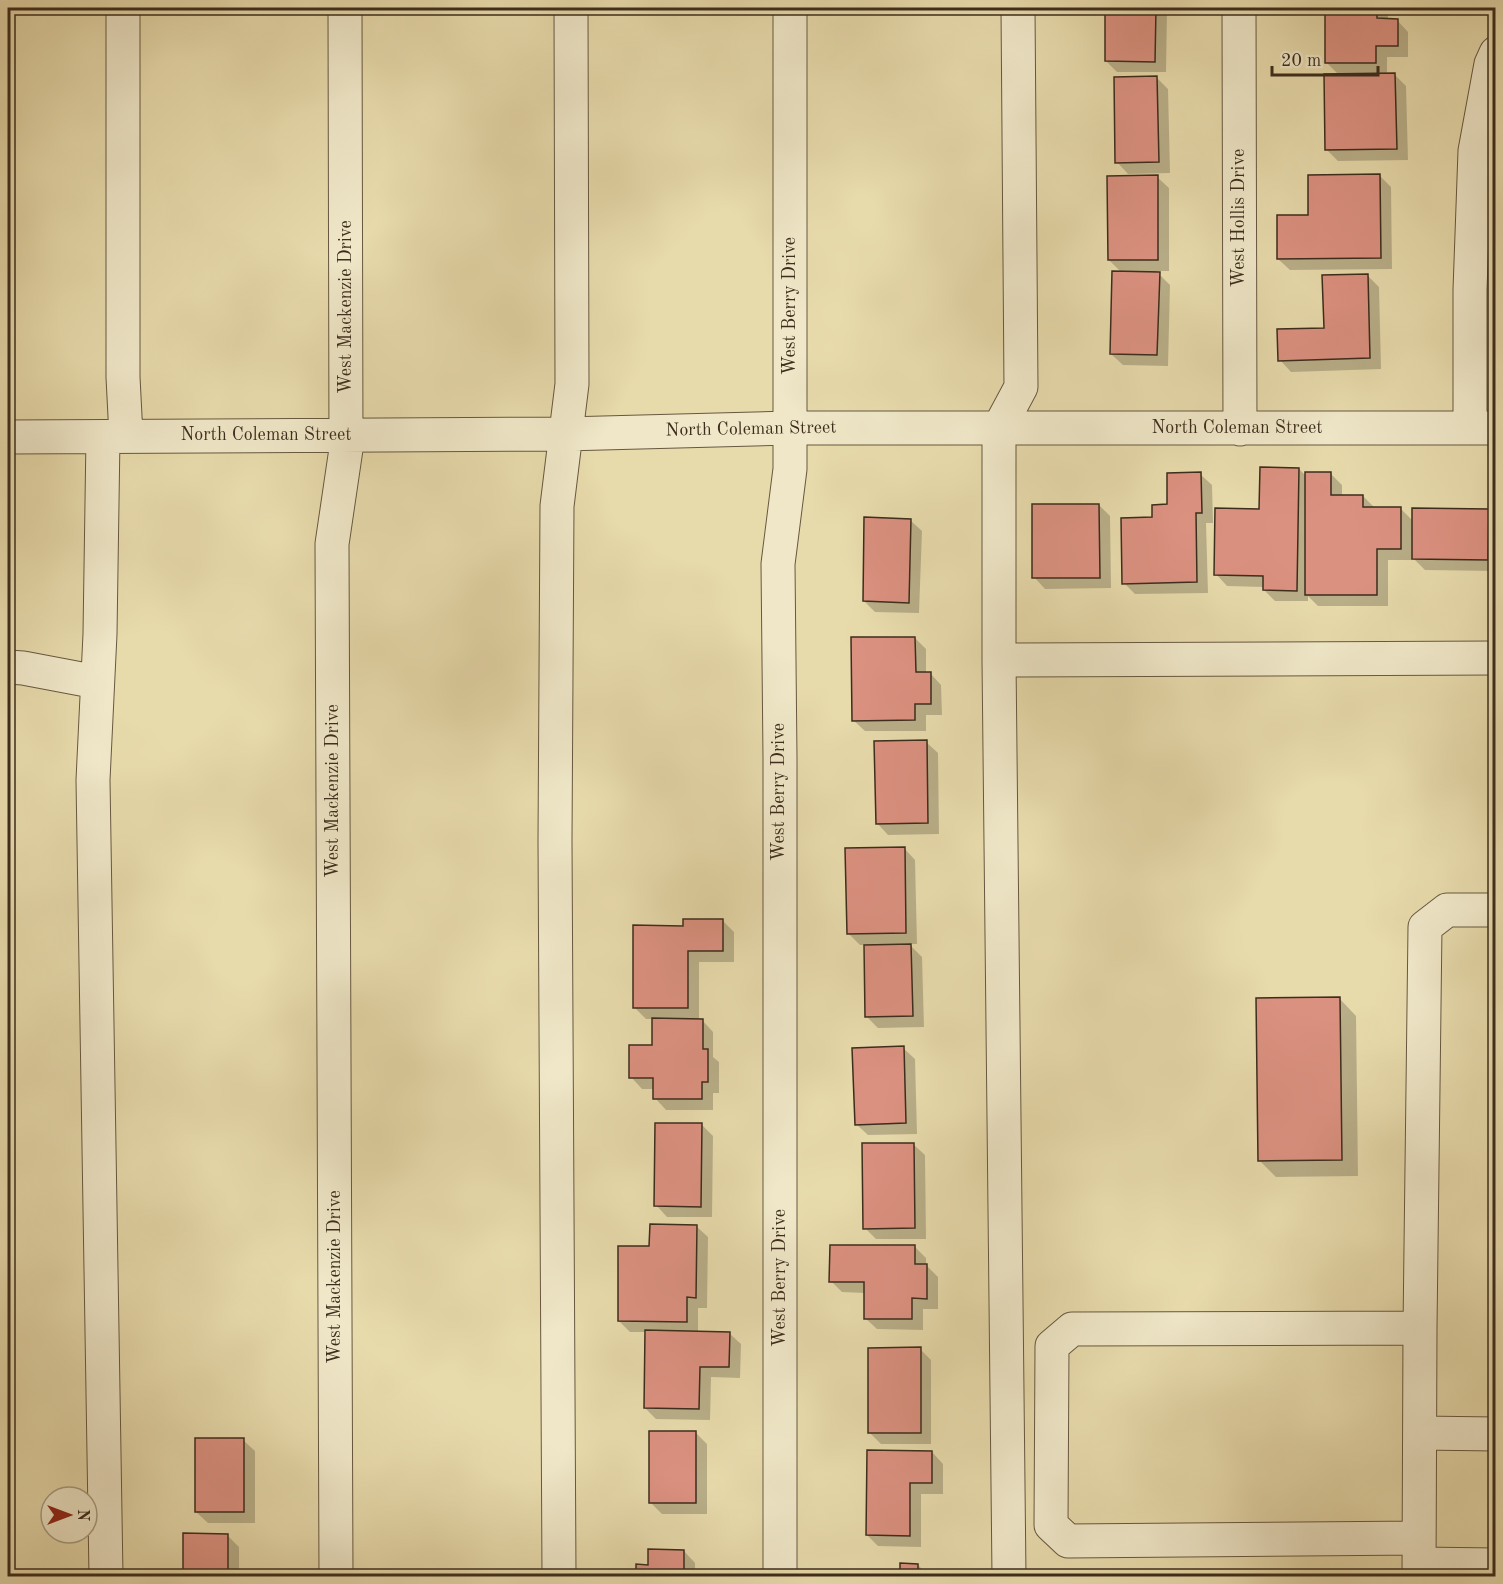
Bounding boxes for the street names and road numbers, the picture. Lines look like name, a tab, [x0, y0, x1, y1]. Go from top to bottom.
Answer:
street label: West Hollis Drive	[1230, 149, 1248, 287]
street label: West Mackenzie Drive	[337, 220, 355, 394]
street label: West Berry Drive	[781, 237, 799, 375]
street label: North Coleman Street	[665, 419, 837, 439]
street label: North Coleman Street	[1151, 419, 1323, 437]
street label: North Coleman Street	[180, 426, 352, 444]
street label: West Mackenzie Drive	[324, 704, 342, 878]
street label: West Berry Drive	[770, 723, 788, 861]
street label: West Mackenzie Drive	[326, 1190, 344, 1364]
street label: West Berry Drive	[771, 1209, 789, 1347]

